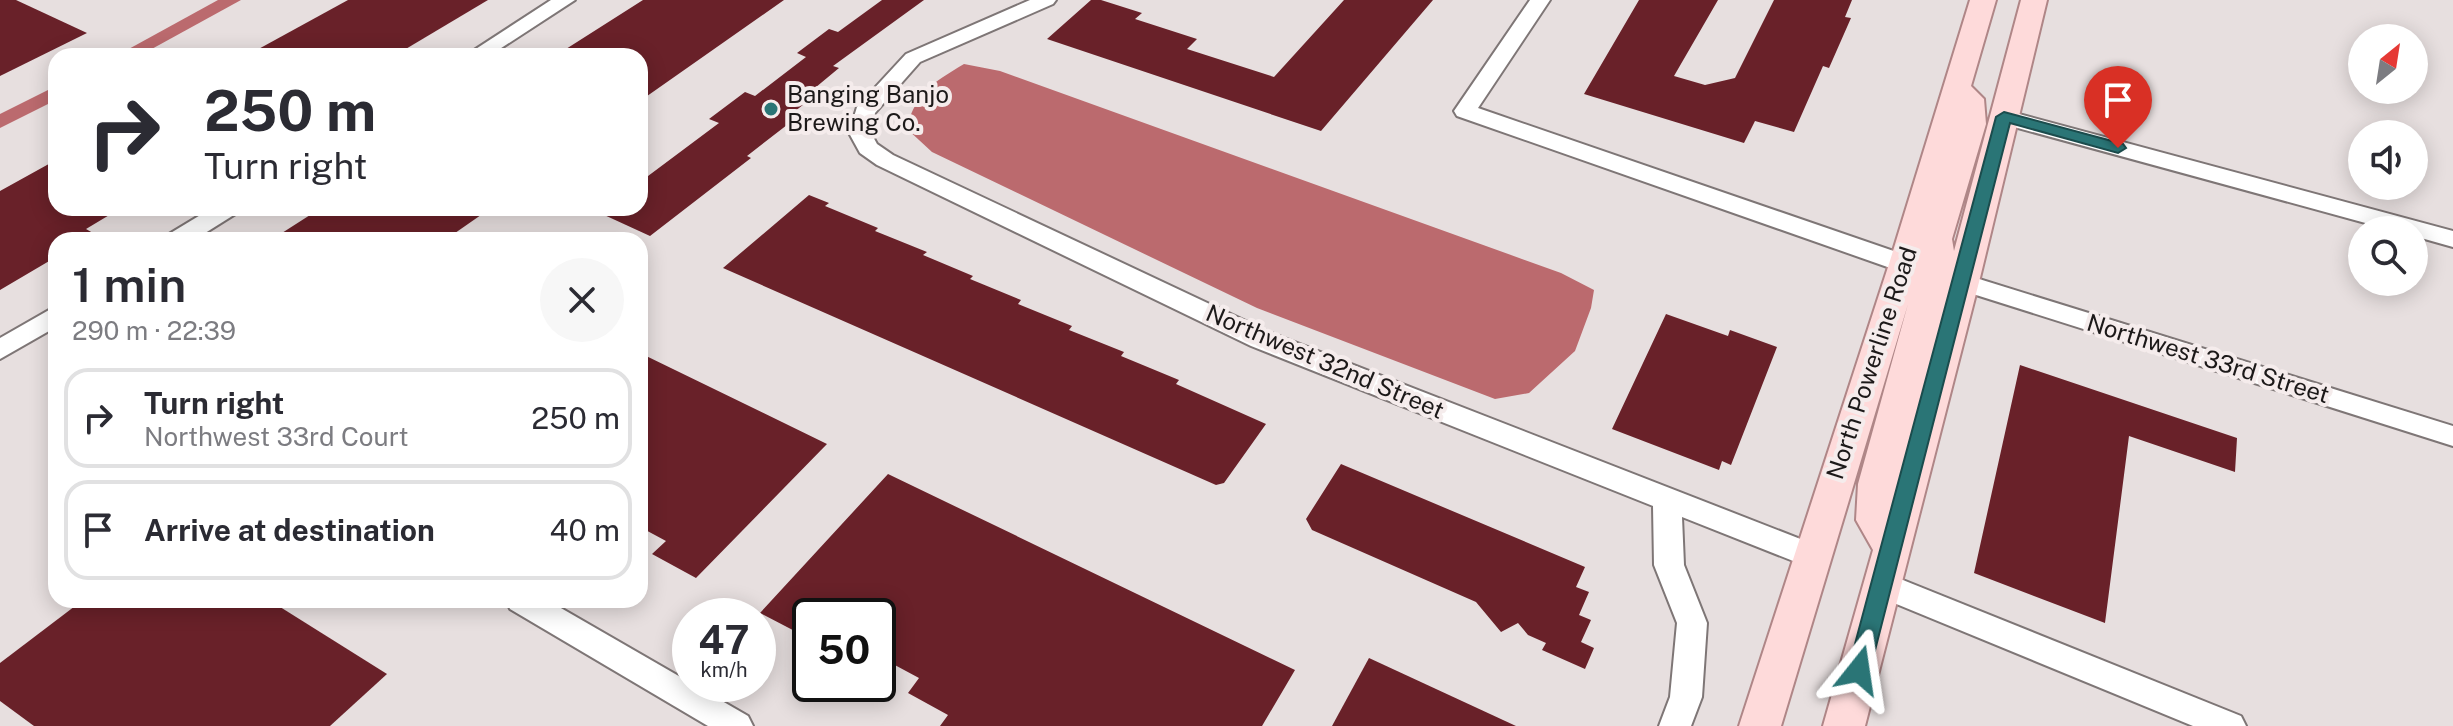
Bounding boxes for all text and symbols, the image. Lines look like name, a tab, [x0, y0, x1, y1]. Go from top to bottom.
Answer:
north arrow	[2348, 24, 2428, 104]
map controls	[2348, 24, 2428, 296]
pin	[2084, 66, 2152, 148]
text: 250 m	[204, 78, 376, 144]
icon: arrive	[2096, 78, 2140, 122]
icon: right	[72, 80, 176, 184]
place label: Banging Banjo Brewing Co.	[787, 80, 949, 136]
marker: Banging Banjo Brewing Co.	[762, 100, 780, 118]
button: sound	[2348, 120, 2428, 200]
text: Turn right	[204, 145, 367, 187]
button: search	[2348, 216, 2428, 296]
street label: North Powerline Road	[1820, 243, 1922, 482]
text: 1 min	[72, 256, 186, 313]
button: close	[540, 258, 624, 342]
street label: Northwest 32nd Street	[1202, 298, 1449, 424]
street label: Northwest 33rd Street	[2084, 308, 2333, 408]
text: 290 m · 22:39	[72, 315, 236, 346]
text: Turn right	[144, 385, 284, 421]
icon: right	[76, 396, 120, 440]
text: 250 m	[531, 400, 620, 436]
text: Northwest 33rd Court	[144, 421, 409, 452]
icon: arrive	[76, 508, 120, 552]
text: Arrive at destination	[144, 512, 435, 548]
text: 40 m	[550, 512, 620, 548]
speed limit sign: 50	[792, 598, 896, 702]
text: 47	[698, 616, 750, 663]
position arrow	[1817, 628, 1901, 712]
text: km/h	[700, 658, 748, 682]

